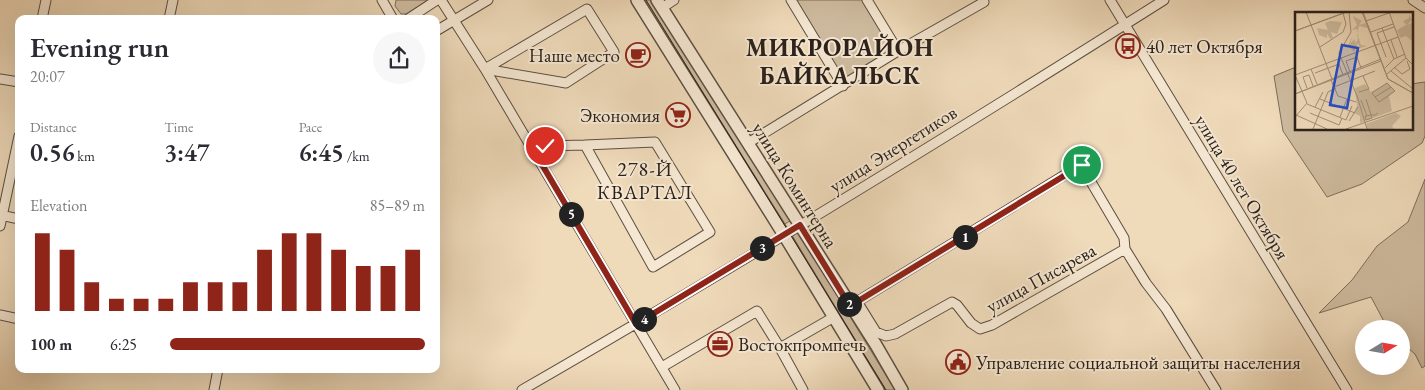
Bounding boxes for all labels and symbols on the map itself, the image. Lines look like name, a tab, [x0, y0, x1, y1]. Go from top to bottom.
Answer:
inset map	[1295, 12, 1412, 130]
district label: МИКРОРАЙОН БАЙКАЛЬСК	[746, 32, 934, 91]
bus stop icon: 40 лет Октября	[1115, 33, 1141, 59]
place label: 40 лет Октября	[1146, 34, 1263, 59]
cafe icon: Наше место	[625, 42, 651, 68]
place label: Наше место	[529, 43, 620, 68]
street label: улица Энергетиков	[825, 100, 961, 198]
supermarket icon: Экономия	[665, 102, 691, 128]
place label: Экономия	[580, 103, 660, 128]
street label: улица 40 лет Октября	[1189, 110, 1295, 264]
street label: улица Коминтерна	[746, 117, 844, 253]
pin	[524, 125, 566, 167]
pin	[1061, 144, 1103, 186]
district label: 278-Й КВАРТАЛ	[597, 156, 693, 205]
pin: 5	[558, 202, 584, 226]
pin: 1	[952, 224, 978, 250]
pin: 3	[750, 236, 774, 260]
street label: улица Писарева	[982, 237, 1101, 318]
pin: 2	[836, 292, 862, 316]
pin: 4	[632, 306, 656, 332]
north arrow	[1355, 320, 1410, 375]
office icon: Востокпромпечь	[707, 331, 733, 357]
place label: Востокпромпечь	[738, 332, 867, 357]
public building icon: Управление социальной защиты населения	[945, 349, 971, 375]
place label: Управление социальной защиты населения	[975, 350, 1301, 375]

